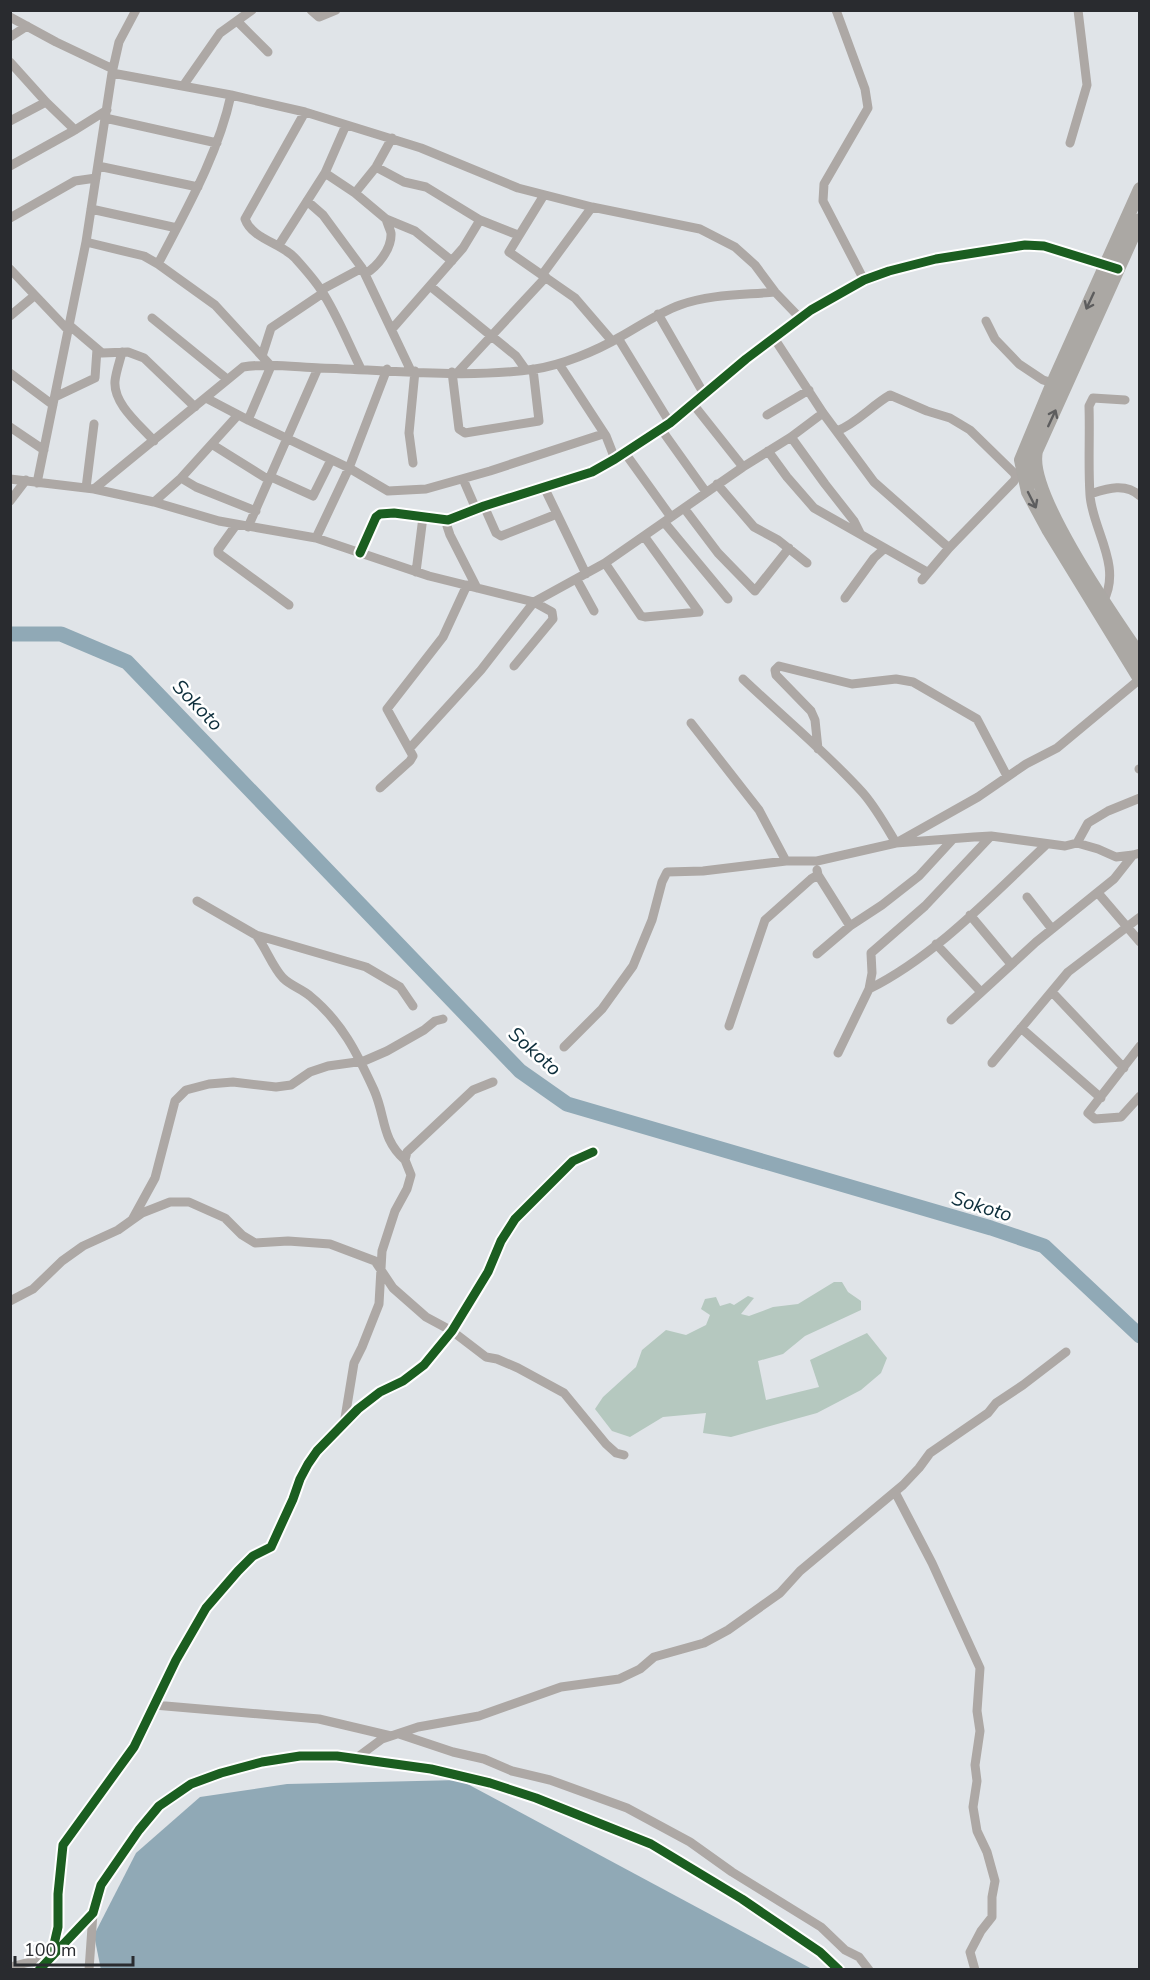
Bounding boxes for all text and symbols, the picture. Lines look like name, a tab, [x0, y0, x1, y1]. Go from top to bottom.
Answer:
one-way arrow	[1084, 291, 1096, 309]
one-way arrow	[1046, 409, 1058, 427]
one-way arrow	[1027, 490, 1039, 508]
water label: Sokoto	[166, 674, 229, 737]
water label: Sokoto	[502, 1021, 567, 1082]
water label: Sokoto	[948, 1184, 1016, 1228]
scale bar	[15, 1929, 134, 1967]
text: 100 m	[24, 1938, 76, 1962]

